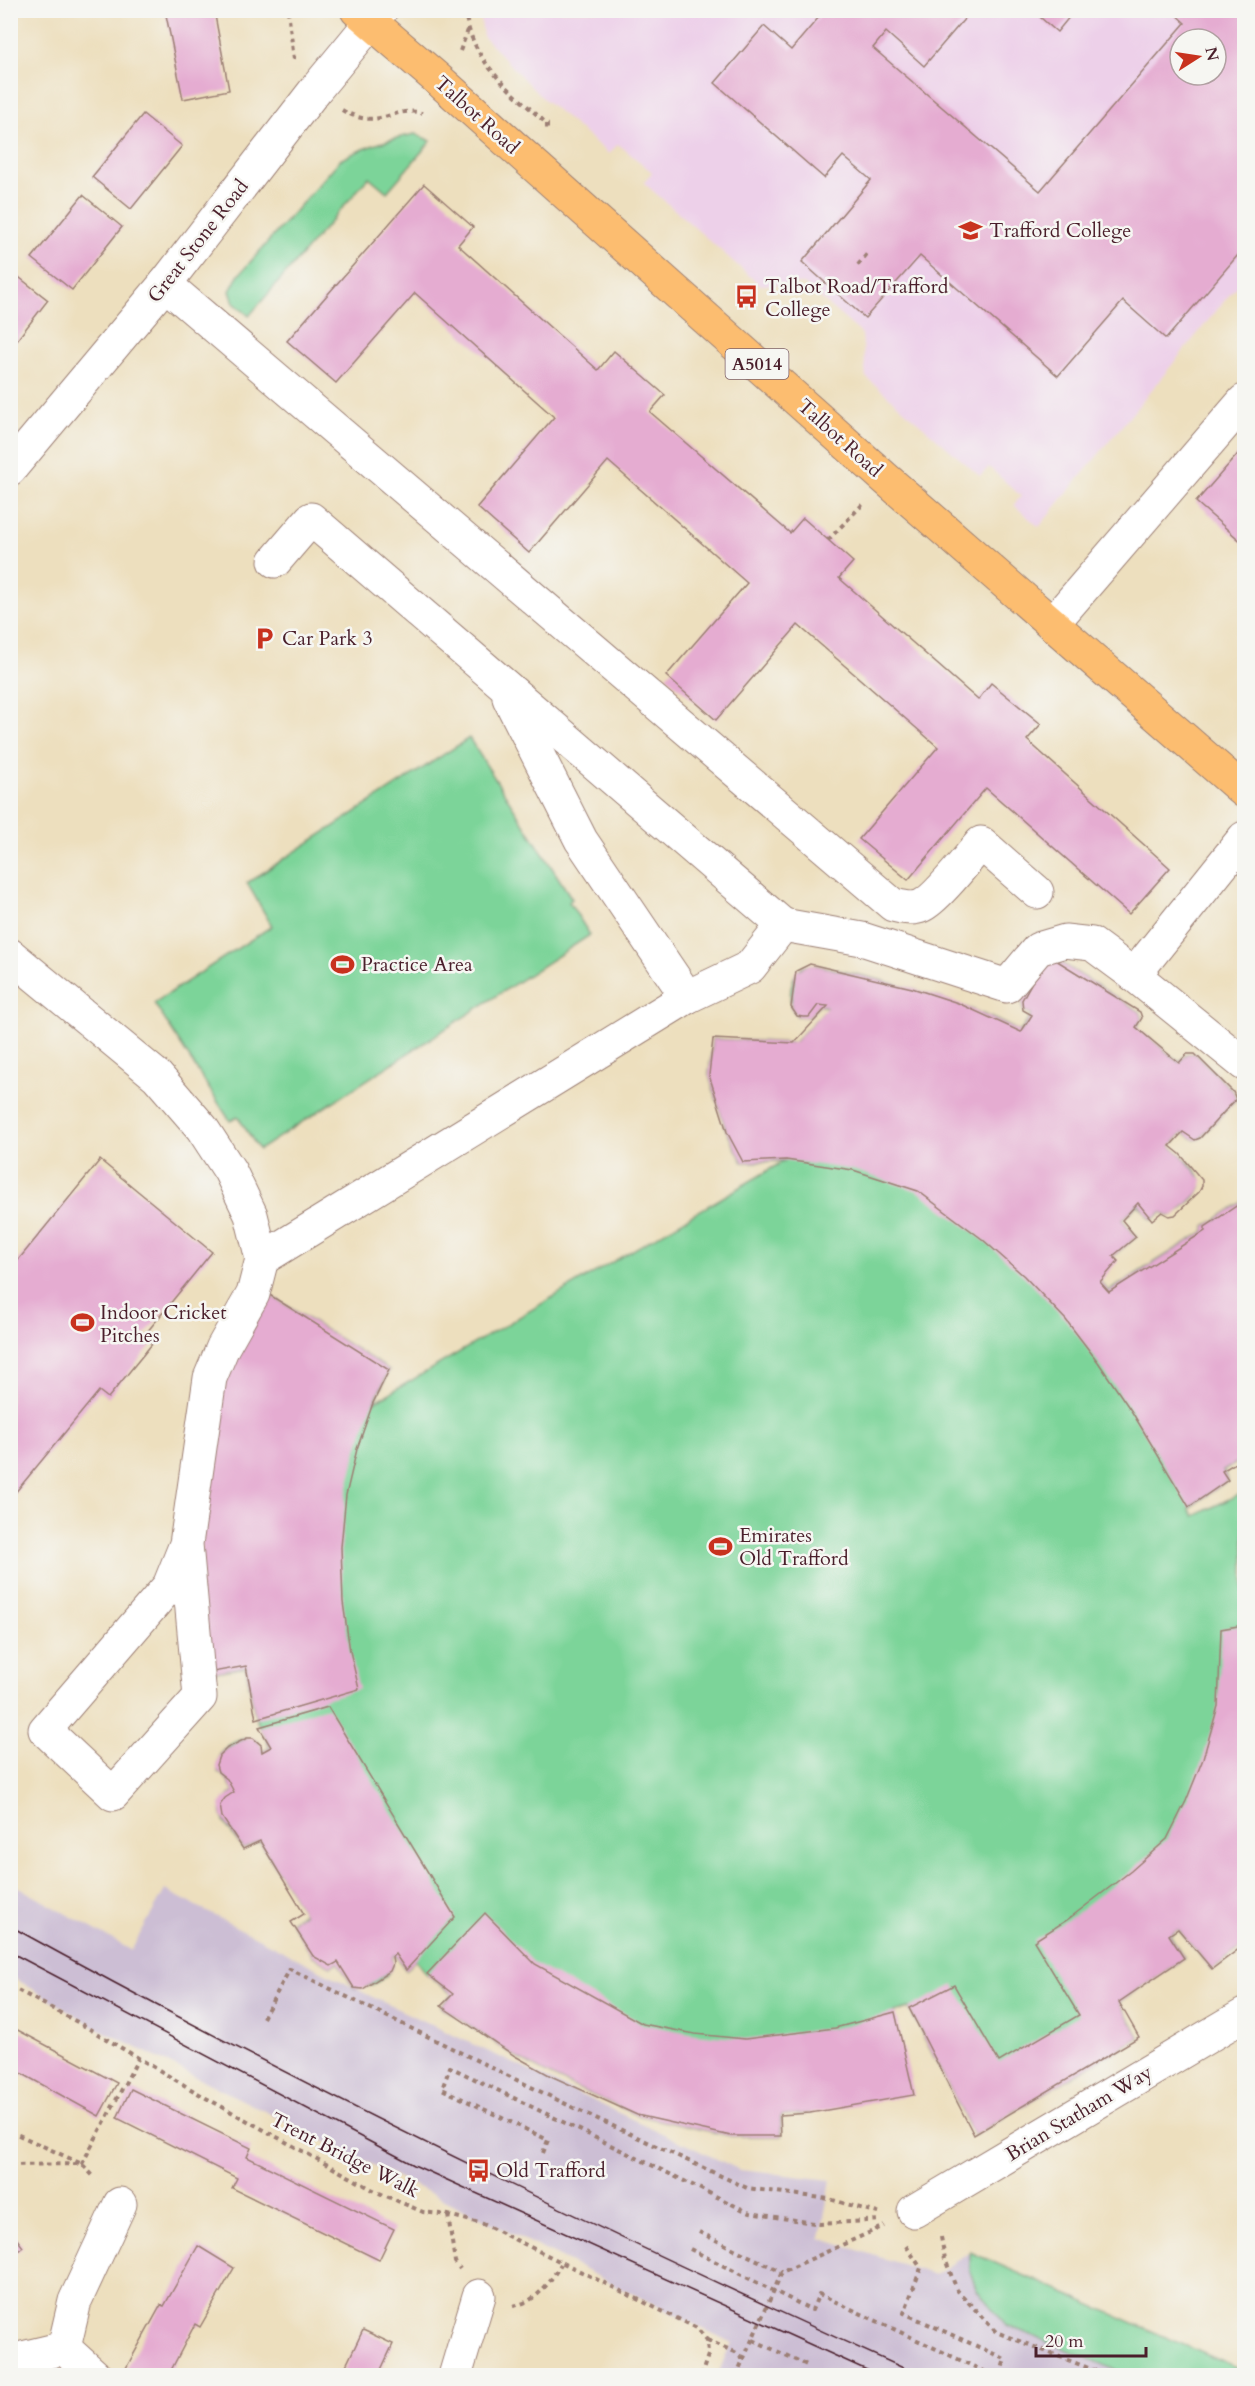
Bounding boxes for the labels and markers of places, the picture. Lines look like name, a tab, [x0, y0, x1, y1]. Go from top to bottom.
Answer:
school or university icon: Trafford College	[958, 217, 984, 243]
place label: Trafford College	[989, 217, 1131, 244]
place label: Talbot Road/Trafford College	[765, 273, 949, 323]
bus stop icon: Talbot Road/Trafford College	[734, 284, 760, 310]
parking icon: Car Park 3	[251, 625, 277, 651]
place label: Car Park 3	[282, 625, 373, 652]
sports icon: Practice Area	[330, 951, 356, 977]
place label: Practice Area	[361, 951, 473, 978]
place label: Indoor Cricket Pitches	[100, 1299, 227, 1349]
sports icon: Indoor Cricket Pitches	[69, 1310, 95, 1336]
place label: Emirates Old Trafford	[739, 1522, 849, 1572]
sports icon: Emirates Old Trafford	[708, 1533, 734, 1559]
bus stop icon: Old Trafford	[465, 2157, 491, 2183]
place label: Old Trafford	[496, 2157, 606, 2184]

